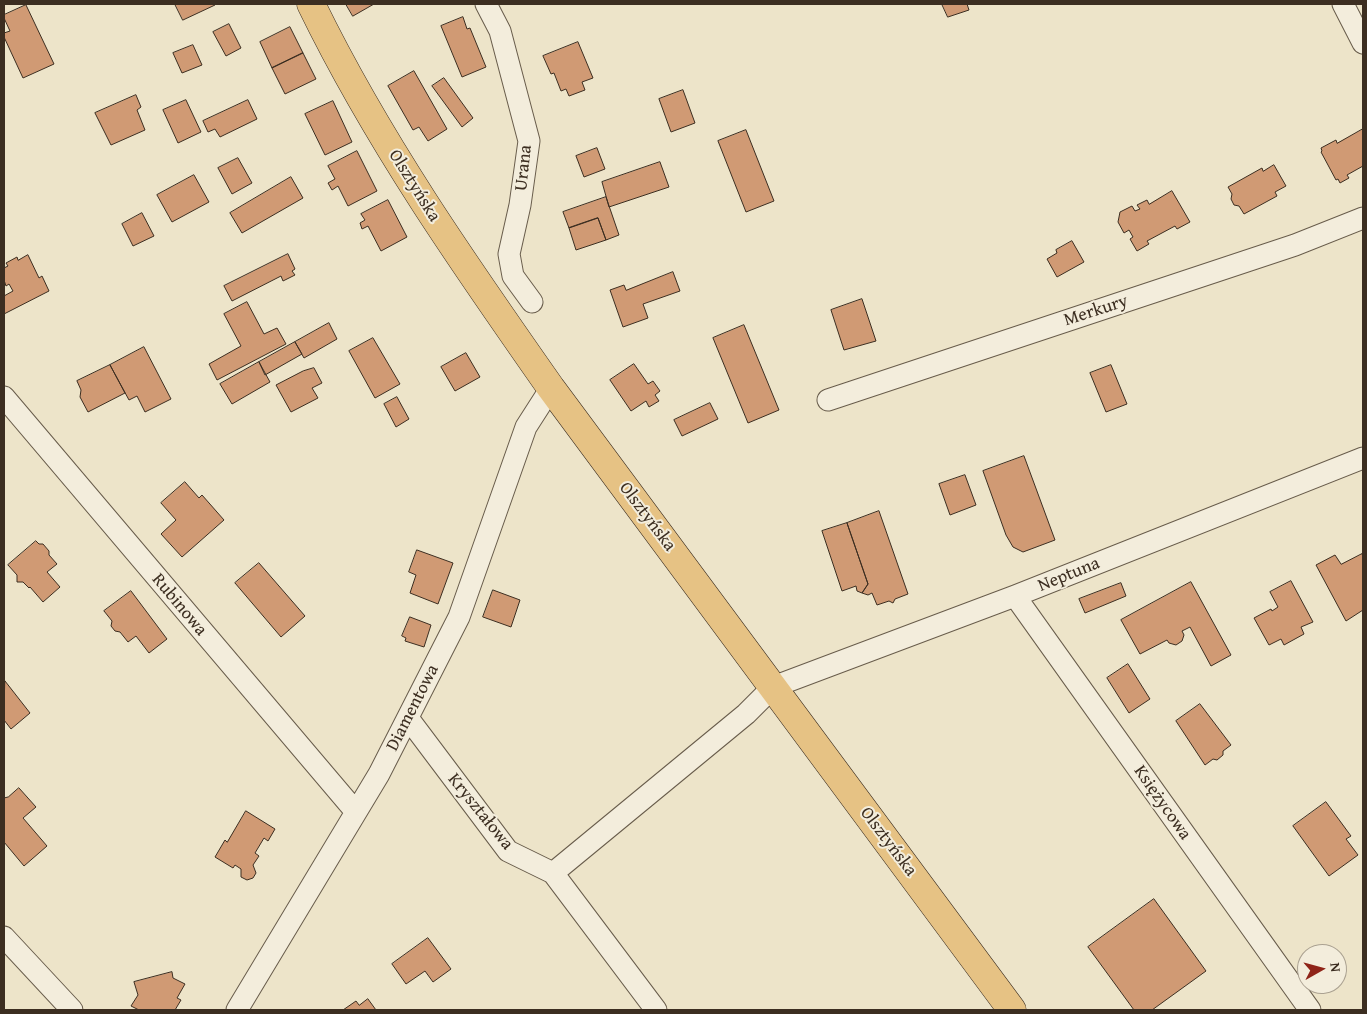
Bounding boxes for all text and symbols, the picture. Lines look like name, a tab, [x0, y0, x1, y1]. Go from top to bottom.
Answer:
street label: Urana	[511, 144, 537, 192]
street label: Olsztyńska	[383, 146, 445, 226]
street label: Merkury	[1061, 291, 1131, 331]
street label: Olsztyńska	[614, 478, 680, 556]
street label: Neptuna	[1035, 553, 1103, 597]
street label: Rubinowa	[147, 570, 211, 640]
street label: Diamentowa	[382, 661, 444, 755]
street label: Księżycowa	[1128, 762, 1196, 844]
street label: Kryształowa	[443, 769, 517, 855]
street label: Olsztyńska	[855, 803, 921, 881]
north arrow	[1297, 944, 1347, 994]
text: N	[1325, 961, 1346, 973]

